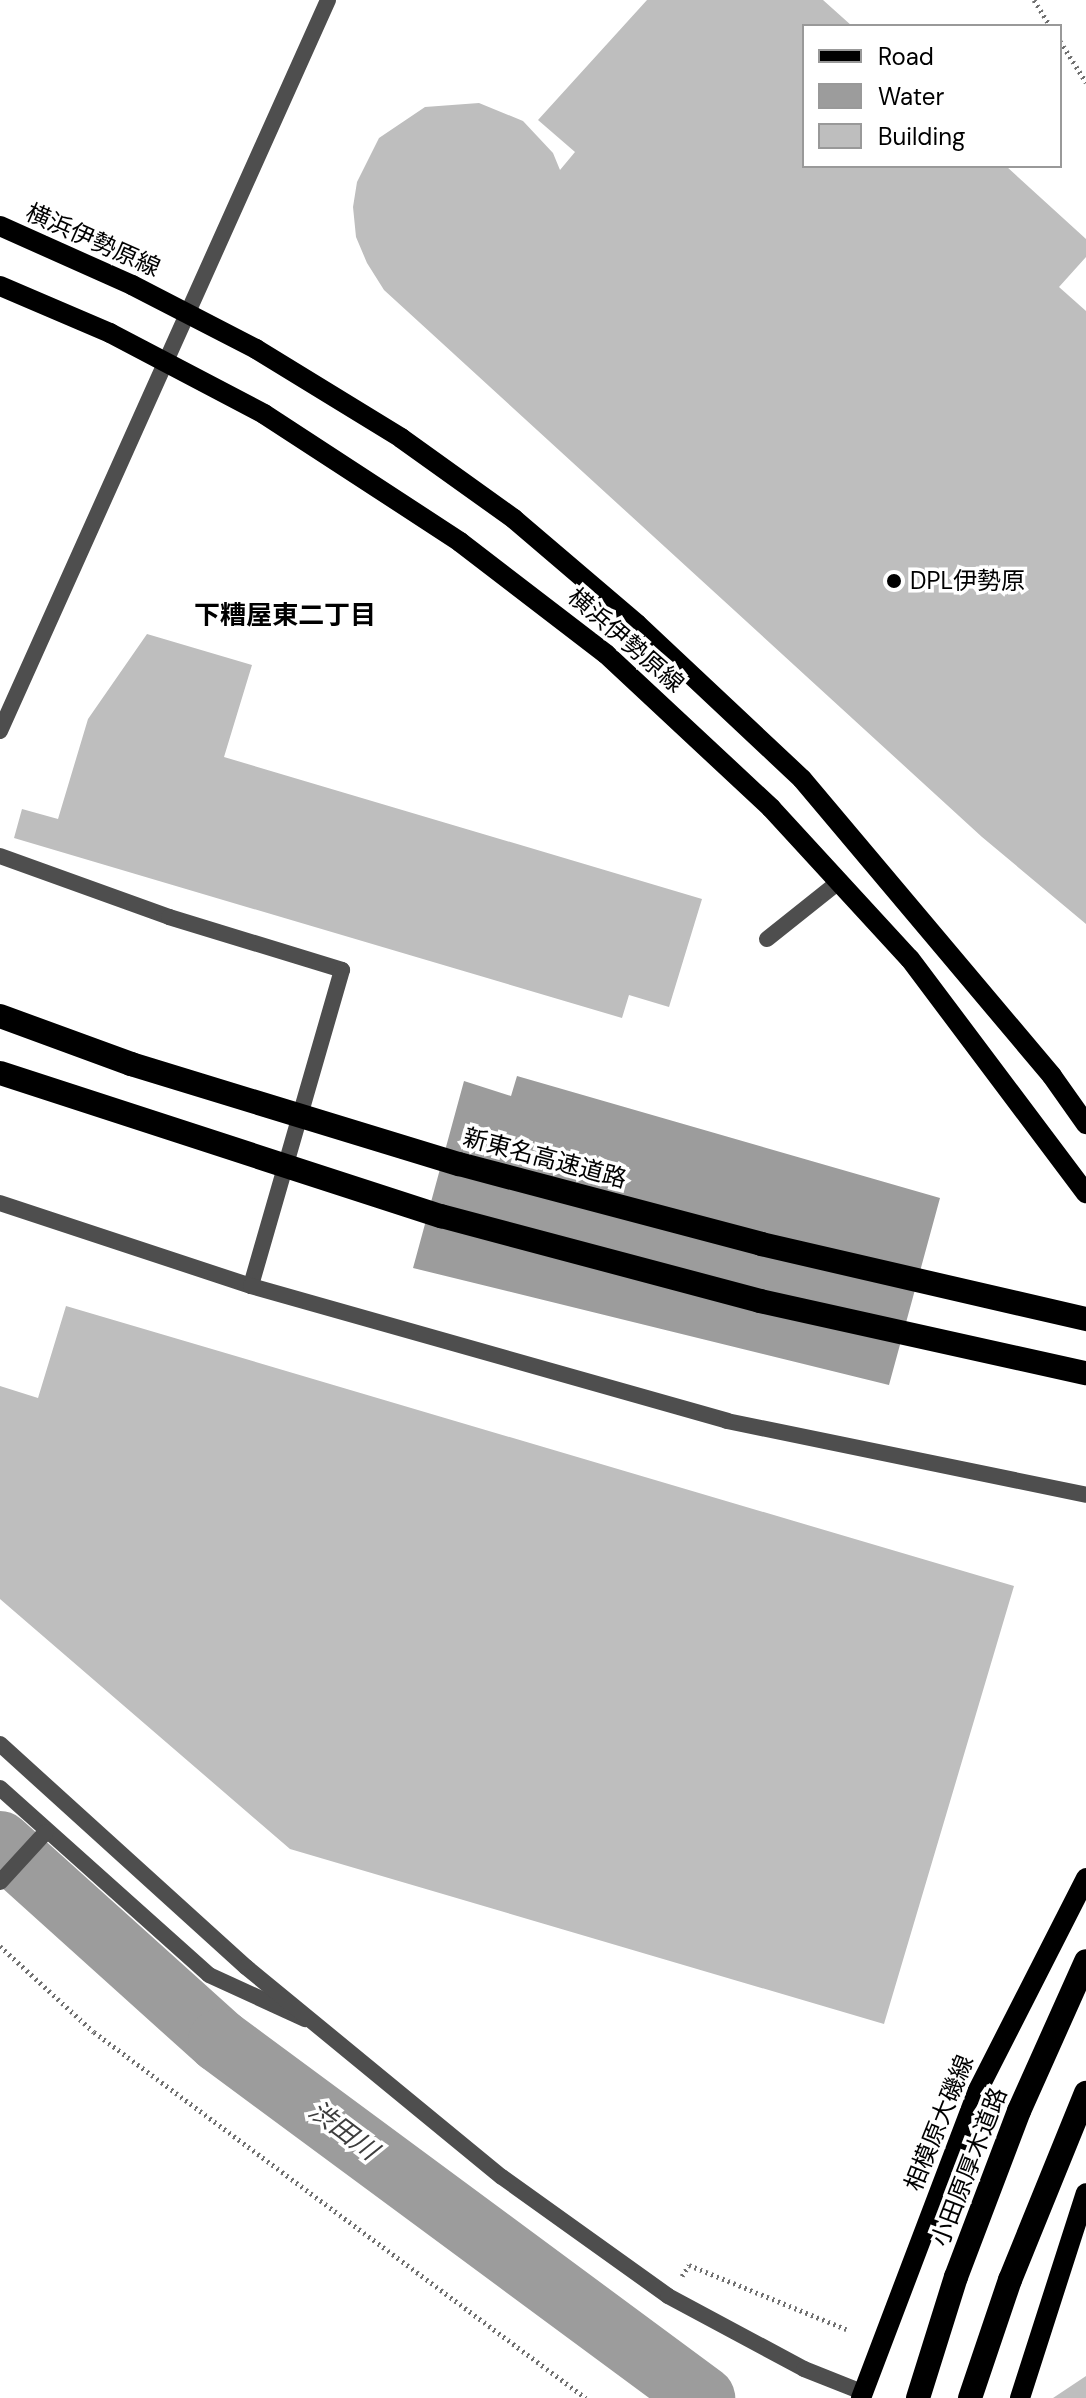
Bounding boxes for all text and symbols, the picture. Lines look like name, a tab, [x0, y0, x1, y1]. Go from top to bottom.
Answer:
legend	[802, 24, 1062, 168]
text: Road	[878, 41, 934, 72]
text: Water	[878, 81, 944, 112]
text: Building	[878, 121, 965, 152]
street label: 横浜伊勢原線	[21, 198, 165, 282]
place label: DPL伊勢原	[910, 567, 1025, 595]
marker: DPL伊勢原	[885, 572, 903, 590]
street label: 横浜伊勢原線	[562, 582, 690, 698]
district label: 下糟屋東二丁目	[194, 600, 376, 632]
street label: 新東名高速道路	[460, 1122, 630, 1194]
street label: 相模原大磯線	[899, 2051, 979, 2195]
street label: 小田原厚木道路	[925, 2083, 1013, 2251]
water label: 渋田川	[302, 2095, 384, 2167]

